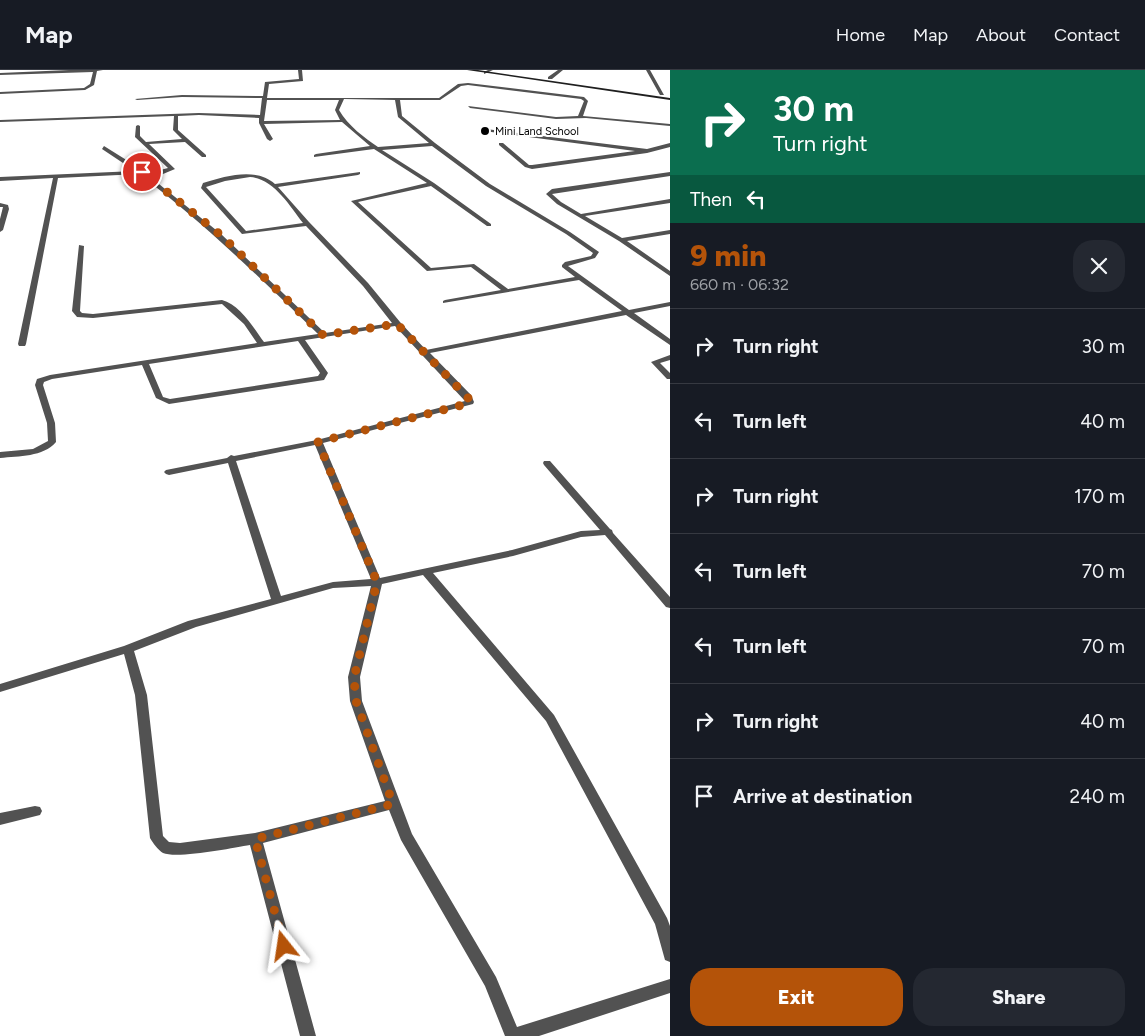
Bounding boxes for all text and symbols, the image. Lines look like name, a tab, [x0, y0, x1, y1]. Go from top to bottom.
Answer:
text: Map	[25, 20, 73, 49]
text: Home	[836, 24, 885, 46]
text: Map	[913, 24, 948, 46]
text: About	[976, 24, 1026, 46]
text: Contact	[1054, 24, 1120, 46]
text: 30 m	[773, 88, 854, 130]
icon: right	[690, 90, 755, 155]
marker: Mini Land School	[479, 125, 491, 137]
place label: Mini Land School	[495, 125, 579, 138]
text: Turn right	[773, 130, 868, 157]
pin	[121, 151, 163, 193]
icon: arrive	[128, 158, 156, 186]
icon: left	[742, 185, 770, 213]
text: Then	[690, 188, 732, 211]
text: 9 min	[690, 237, 767, 274]
button: close	[1073, 240, 1125, 292]
text: 660 m · 06:32	[690, 275, 789, 294]
icon: right	[690, 332, 718, 360]
text: Turn right	[733, 335, 819, 358]
text: 30 m	[1082, 335, 1125, 358]
icon: left	[690, 407, 718, 435]
text: Turn left	[733, 410, 807, 433]
text: 40 m	[1080, 410, 1125, 433]
icon: right	[690, 482, 718, 510]
text: Turn right	[733, 485, 819, 508]
text: 170 m	[1074, 485, 1125, 508]
icon: left	[690, 557, 718, 585]
text: Turn left	[733, 560, 807, 583]
text: 70 m	[1082, 560, 1125, 583]
icon: left	[690, 632, 718, 660]
text: Turn left	[733, 635, 807, 658]
text: 70 m	[1082, 635, 1125, 658]
icon: right	[690, 707, 718, 735]
text: Turn right	[733, 710, 819, 733]
text: 40 m	[1080, 710, 1125, 733]
icon: arrive	[690, 782, 718, 810]
text: Arrive at destination	[733, 785, 912, 808]
text: 240 m	[1070, 785, 1125, 808]
position arrow	[257, 919, 309, 971]
button: Exit	[690, 968, 903, 1026]
button: Share	[913, 968, 1125, 1026]

